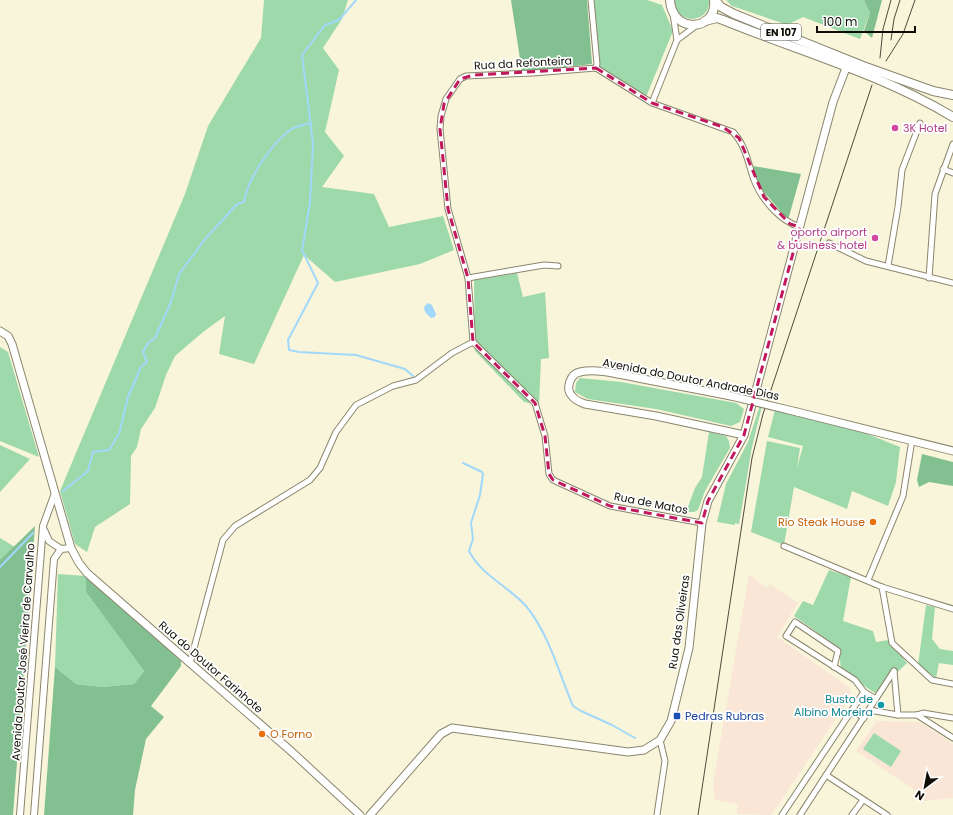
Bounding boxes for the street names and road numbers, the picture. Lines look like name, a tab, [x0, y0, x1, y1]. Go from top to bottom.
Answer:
road number: EN 107	[761, 24, 801, 40]
street label: Rua da Refonteira	[474, 52, 572, 74]
street label: Avenida do Doutor Andrade Dias	[601, 354, 781, 404]
street label: Rua de Matos	[613, 488, 690, 518]
street label: Avenida Doutor José Vieira de Carvalho	[7, 543, 39, 761]
street label: Rua das Oliveiras	[664, 574, 694, 670]
street label: Rua do Doutor Farinhote	[155, 617, 267, 717]

